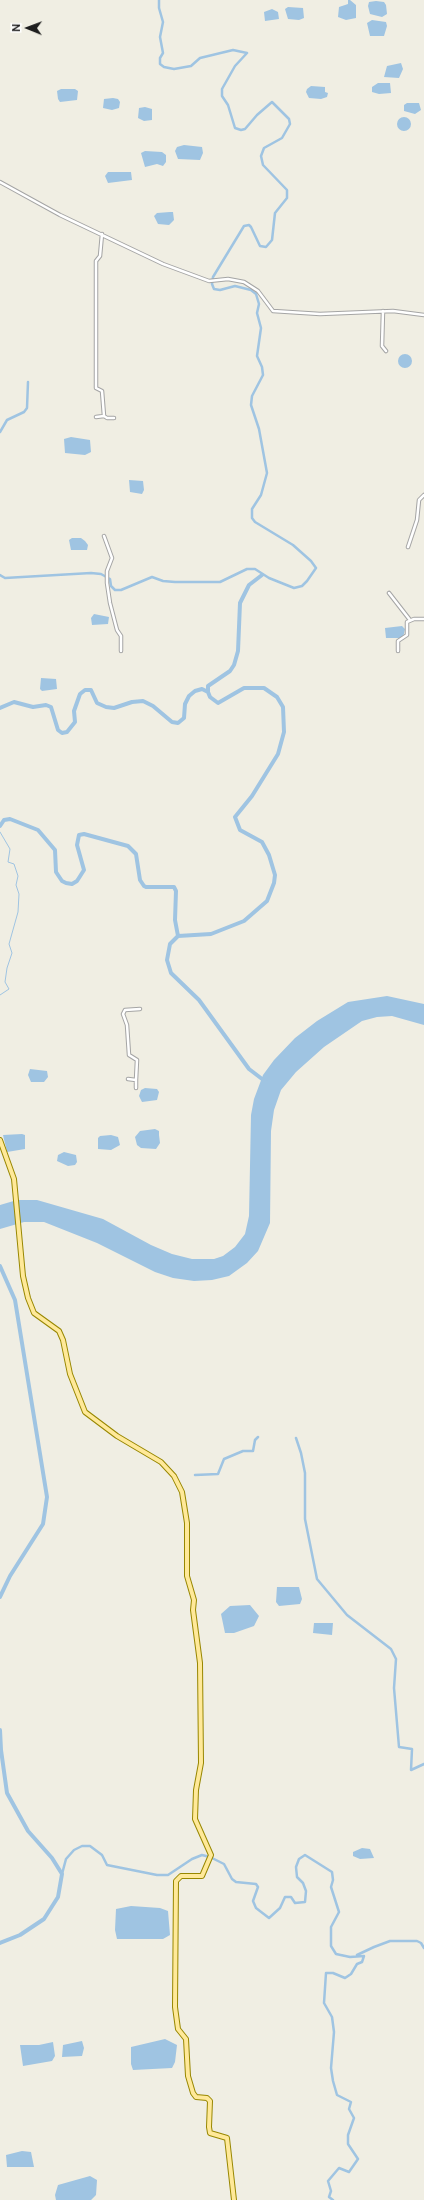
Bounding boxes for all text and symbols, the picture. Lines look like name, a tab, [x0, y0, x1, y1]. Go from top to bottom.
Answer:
north arrow	[8, 8, 48, 48]
text: N	[9, 24, 23, 32]

